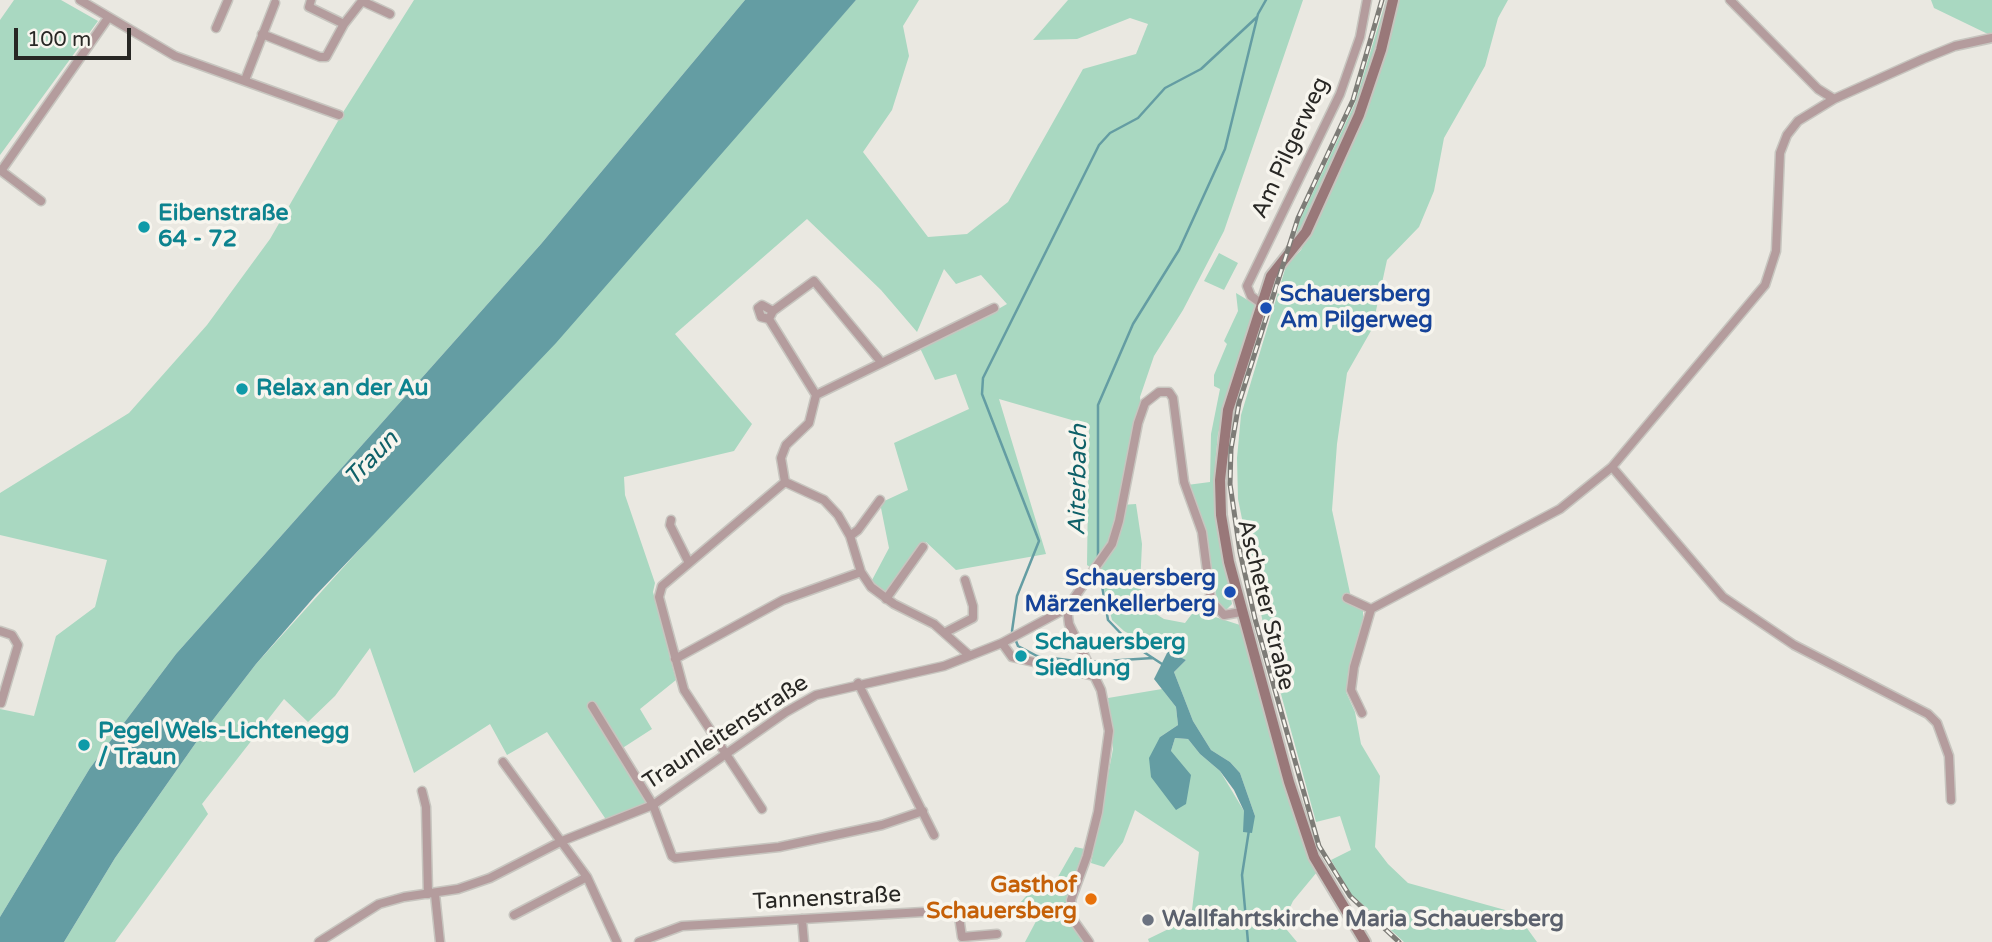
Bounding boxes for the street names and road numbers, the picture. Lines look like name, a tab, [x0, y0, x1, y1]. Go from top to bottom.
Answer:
street label: Am Pilgerweg	[1246, 73, 1336, 223]
street label: Ascheter Straße	[1230, 517, 1300, 693]
street label: Traunleitenstraße	[638, 669, 814, 797]
street label: Tannenstraße	[752, 881, 902, 917]

